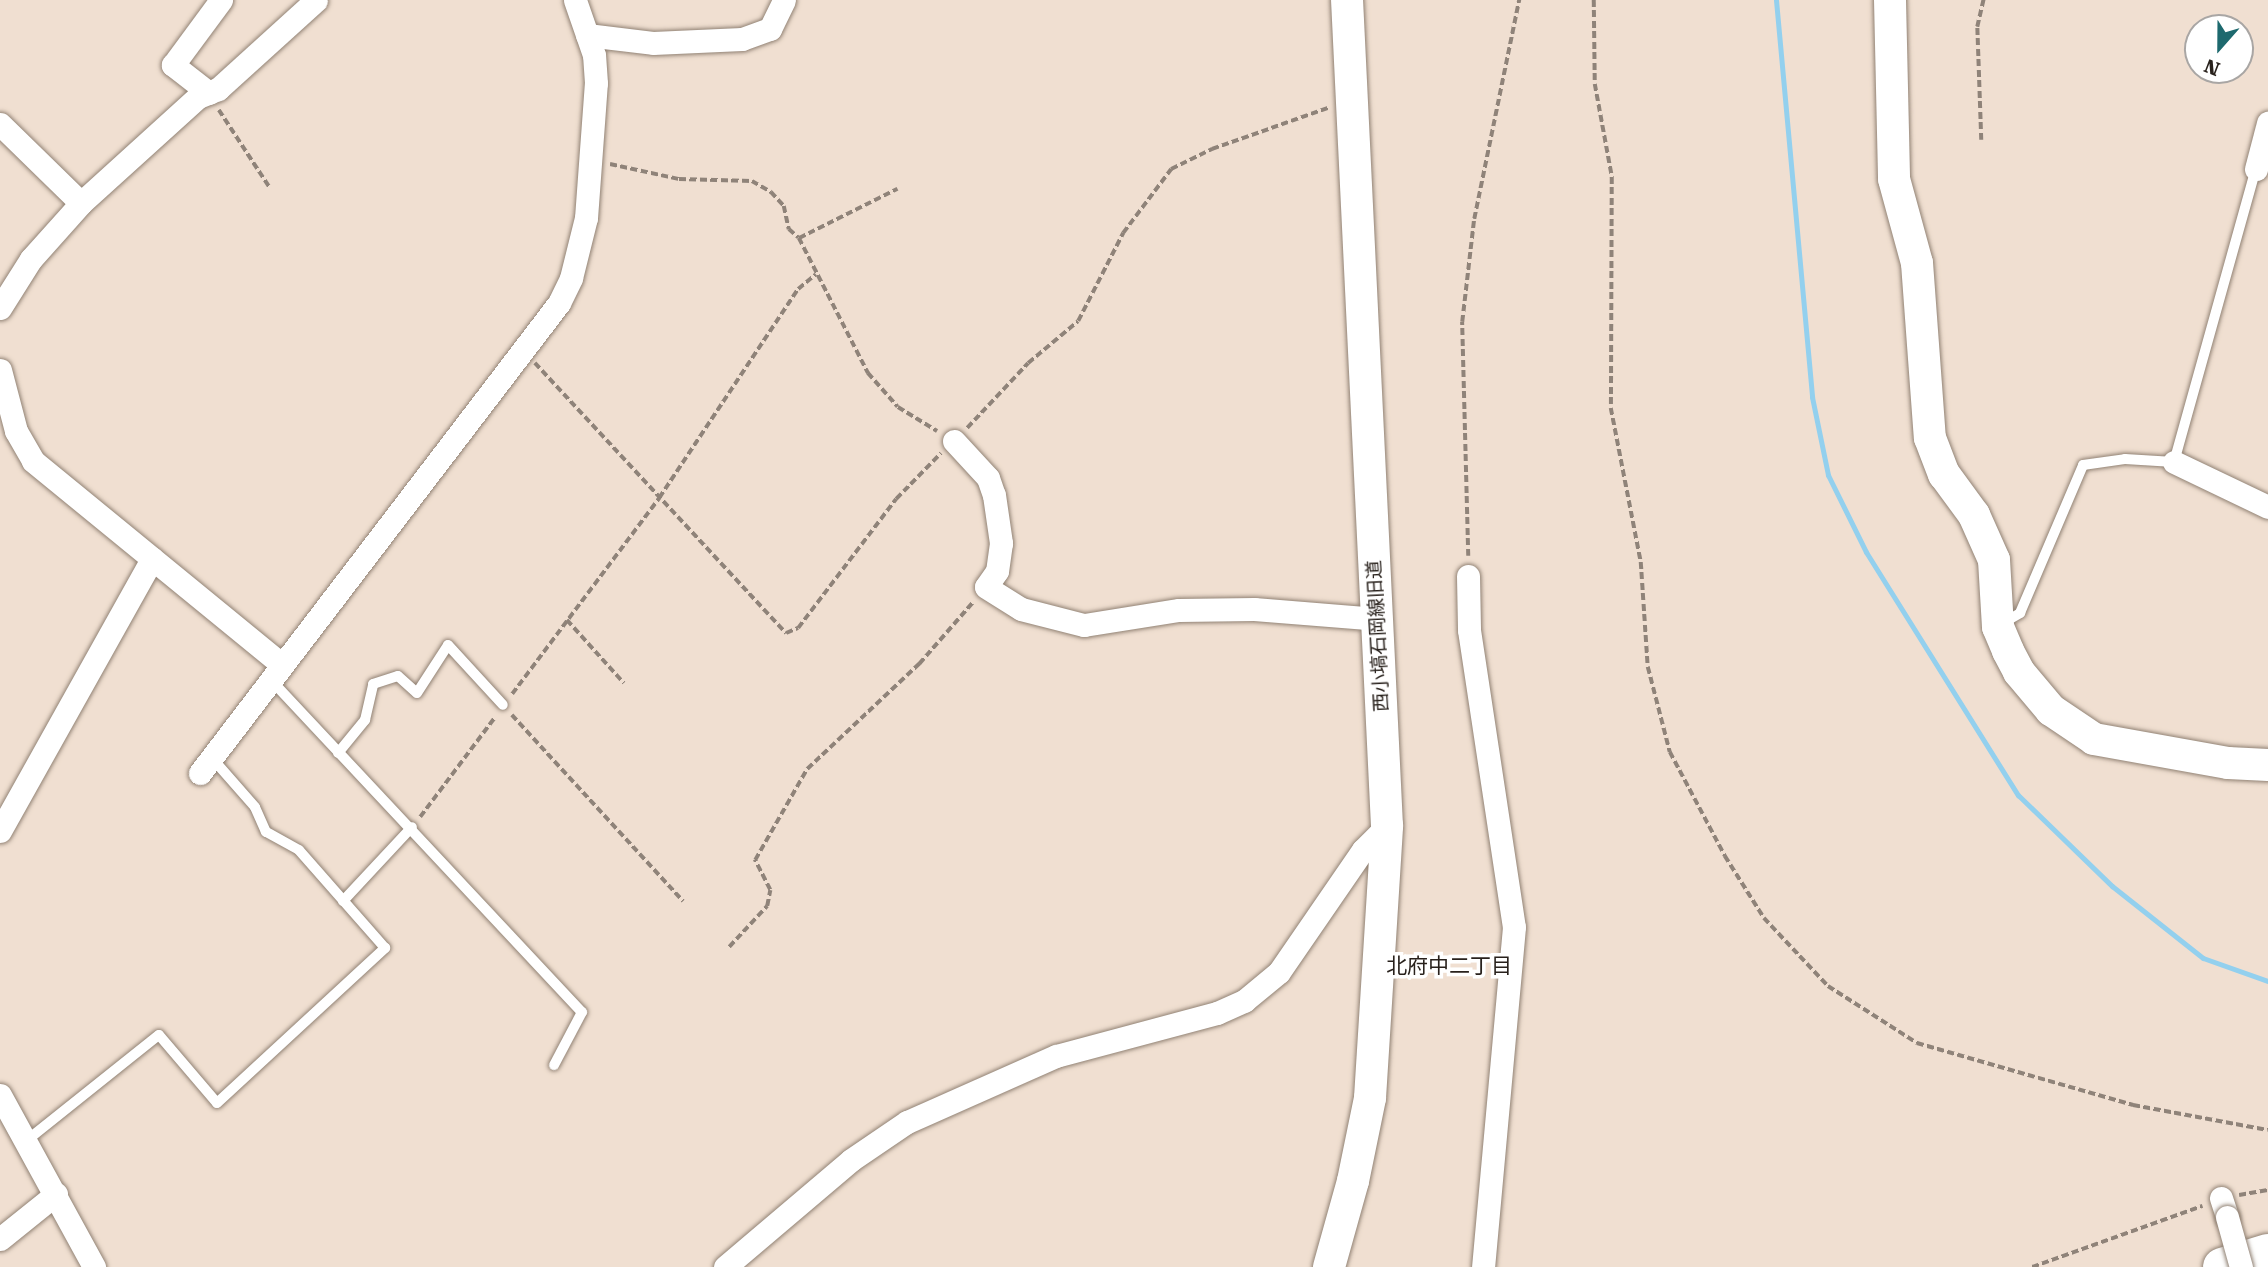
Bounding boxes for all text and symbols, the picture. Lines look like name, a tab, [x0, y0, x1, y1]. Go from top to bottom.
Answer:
north arrow	[2184, 14, 2254, 84]
text: N	[2201, 54, 2223, 81]
street label: 西小塙石岡線旧道	[1363, 560, 1393, 712]
district label: 北府中二丁目	[1386, 953, 1512, 979]

